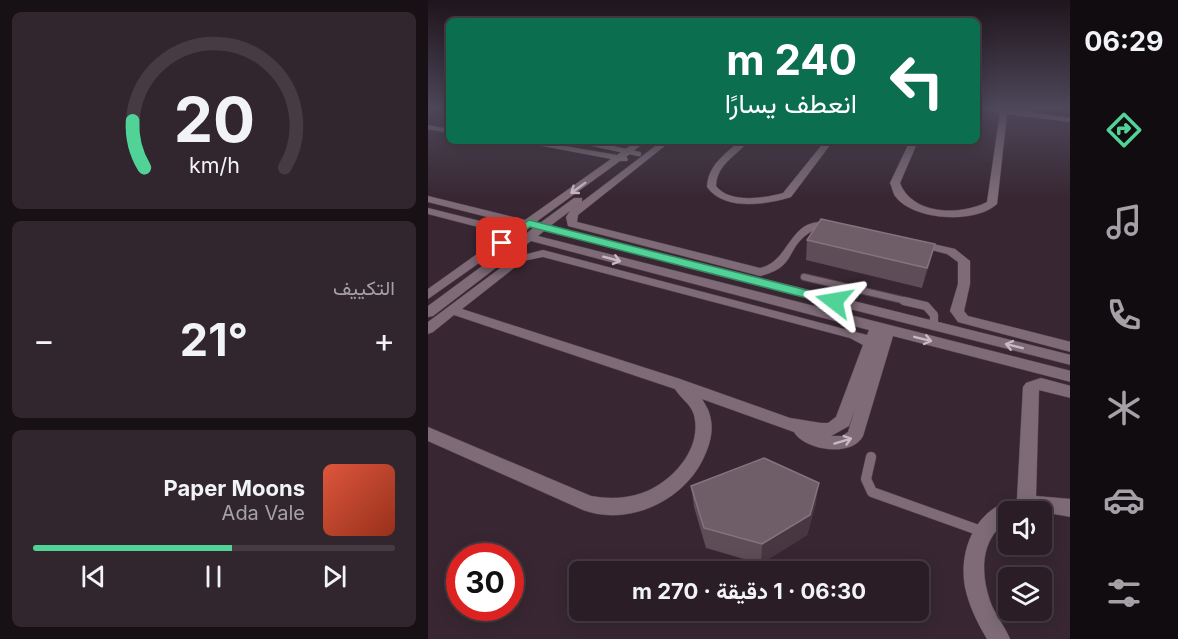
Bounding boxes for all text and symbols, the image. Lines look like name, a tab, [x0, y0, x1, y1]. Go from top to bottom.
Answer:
text: 06:29	[1084, 25, 1164, 58]
text: 240 m	[726, 34, 857, 85]
icon: left	[878, 42, 956, 120]
text: 20	[173, 82, 255, 157]
text: انعطف يسارًا	[725, 87, 857, 120]
icon: directions	[1103, 109, 1145, 151]
text: km/h	[189, 152, 239, 178]
one-way arrow	[570, 182, 586, 194]
icon: music	[1103, 201, 1145, 243]
pin	[476, 217, 527, 268]
icon: arrive	[485, 226, 518, 259]
one-way arrow	[602, 253, 621, 265]
position arrow	[802, 269, 866, 333]
text: التكييف	[333, 276, 395, 300]
icon: phone	[1103, 294, 1145, 336]
text: 21°	[180, 312, 248, 367]
text: −	[33, 320, 55, 360]
text: +	[373, 320, 395, 360]
one-way arrow	[913, 333, 932, 345]
one-way arrow	[1005, 339, 1024, 351]
icon: climate	[1103, 387, 1145, 429]
one-way arrow	[833, 435, 852, 446]
text: Paper Moons	[164, 475, 305, 501]
icon: car	[1103, 479, 1145, 521]
text: Ada Vale	[222, 501, 305, 525]
map controls	[998, 501, 1052, 621]
button: sound	[998, 501, 1052, 555]
speed limit sign: 30	[446, 543, 524, 621]
icon: previous	[77, 560, 110, 593]
icon: pause	[197, 560, 230, 593]
icon: next	[318, 560, 351, 593]
button: layers	[998, 567, 1052, 621]
icon: filters	[1103, 572, 1145, 614]
text: 06:30 · 1 دقيقة · 270 m	[632, 578, 866, 604]

